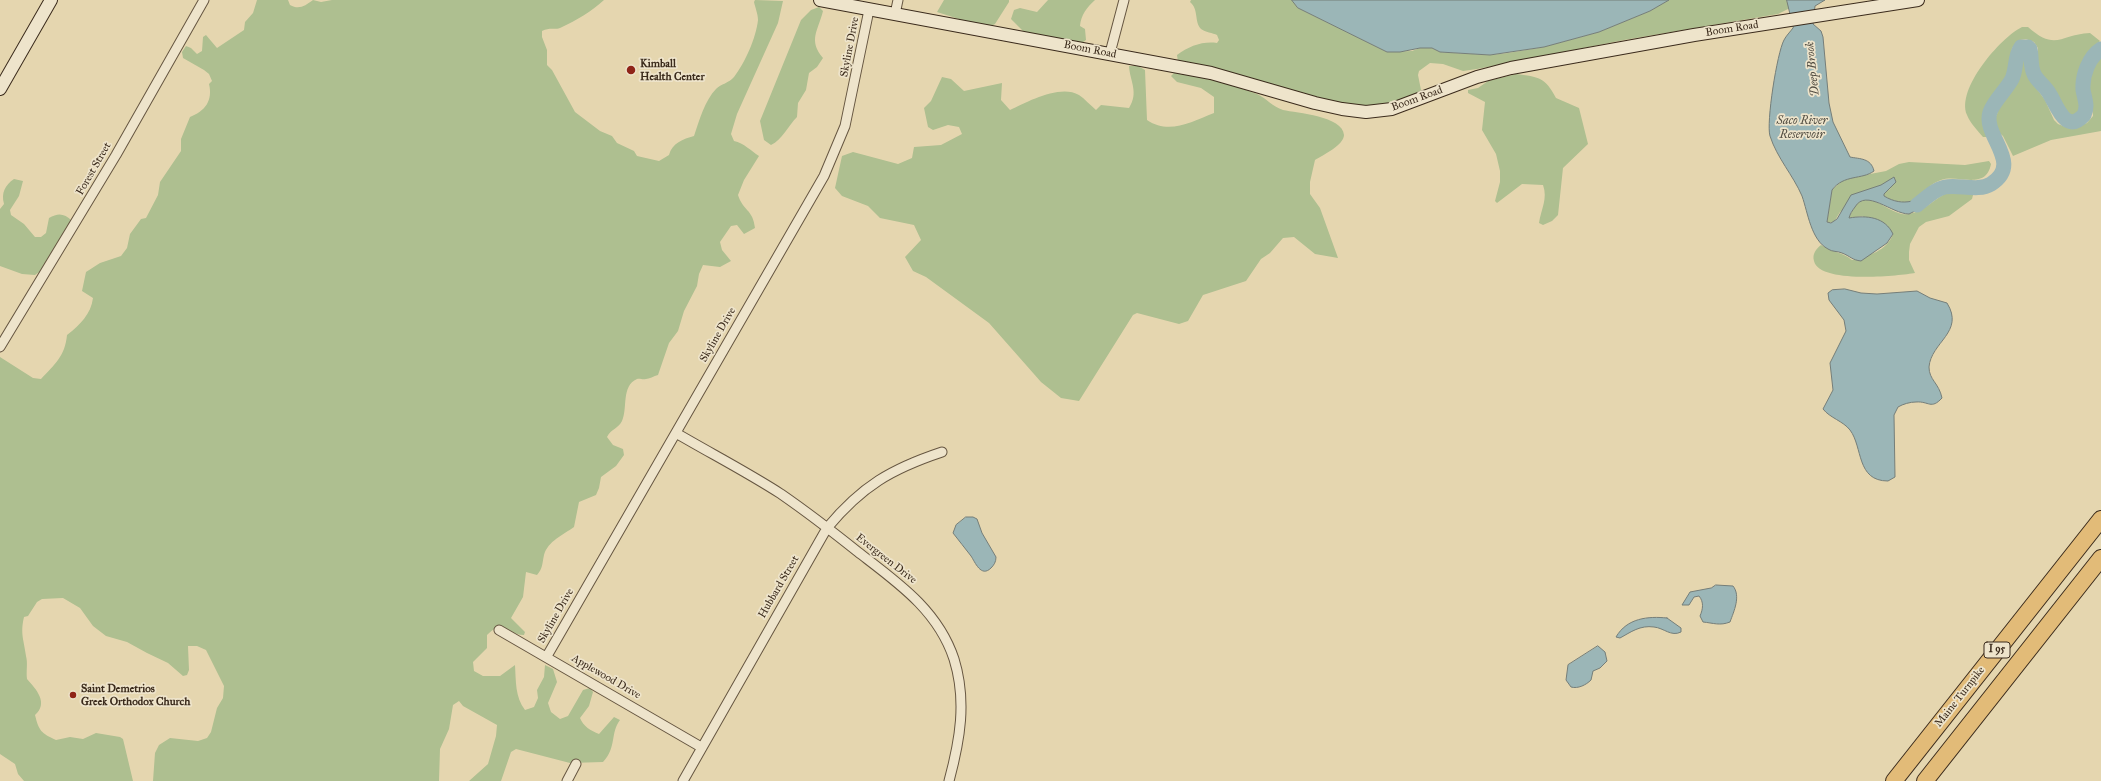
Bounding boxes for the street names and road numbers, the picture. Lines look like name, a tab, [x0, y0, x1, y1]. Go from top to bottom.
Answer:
street label: Skyline Drive	[838, 16, 862, 78]
street label: Boom Road	[1705, 18, 1759, 40]
street label: Boom Road	[1062, 38, 1118, 62]
street label: Boom Road	[1390, 84, 1444, 114]
street label: Forest Street	[74, 140, 114, 198]
street label: Skyline Drive	[697, 305, 739, 365]
street label: Evergreen Drive	[853, 531, 919, 587]
street label: Hubbard Street	[756, 553, 802, 621]
street label: Skyline Drive	[535, 586, 577, 646]
road number: I 95	[1984, 642, 2010, 658]
street label: Applewood Drive	[569, 652, 643, 702]
street label: Maine Turnpike	[1932, 664, 1988, 730]

